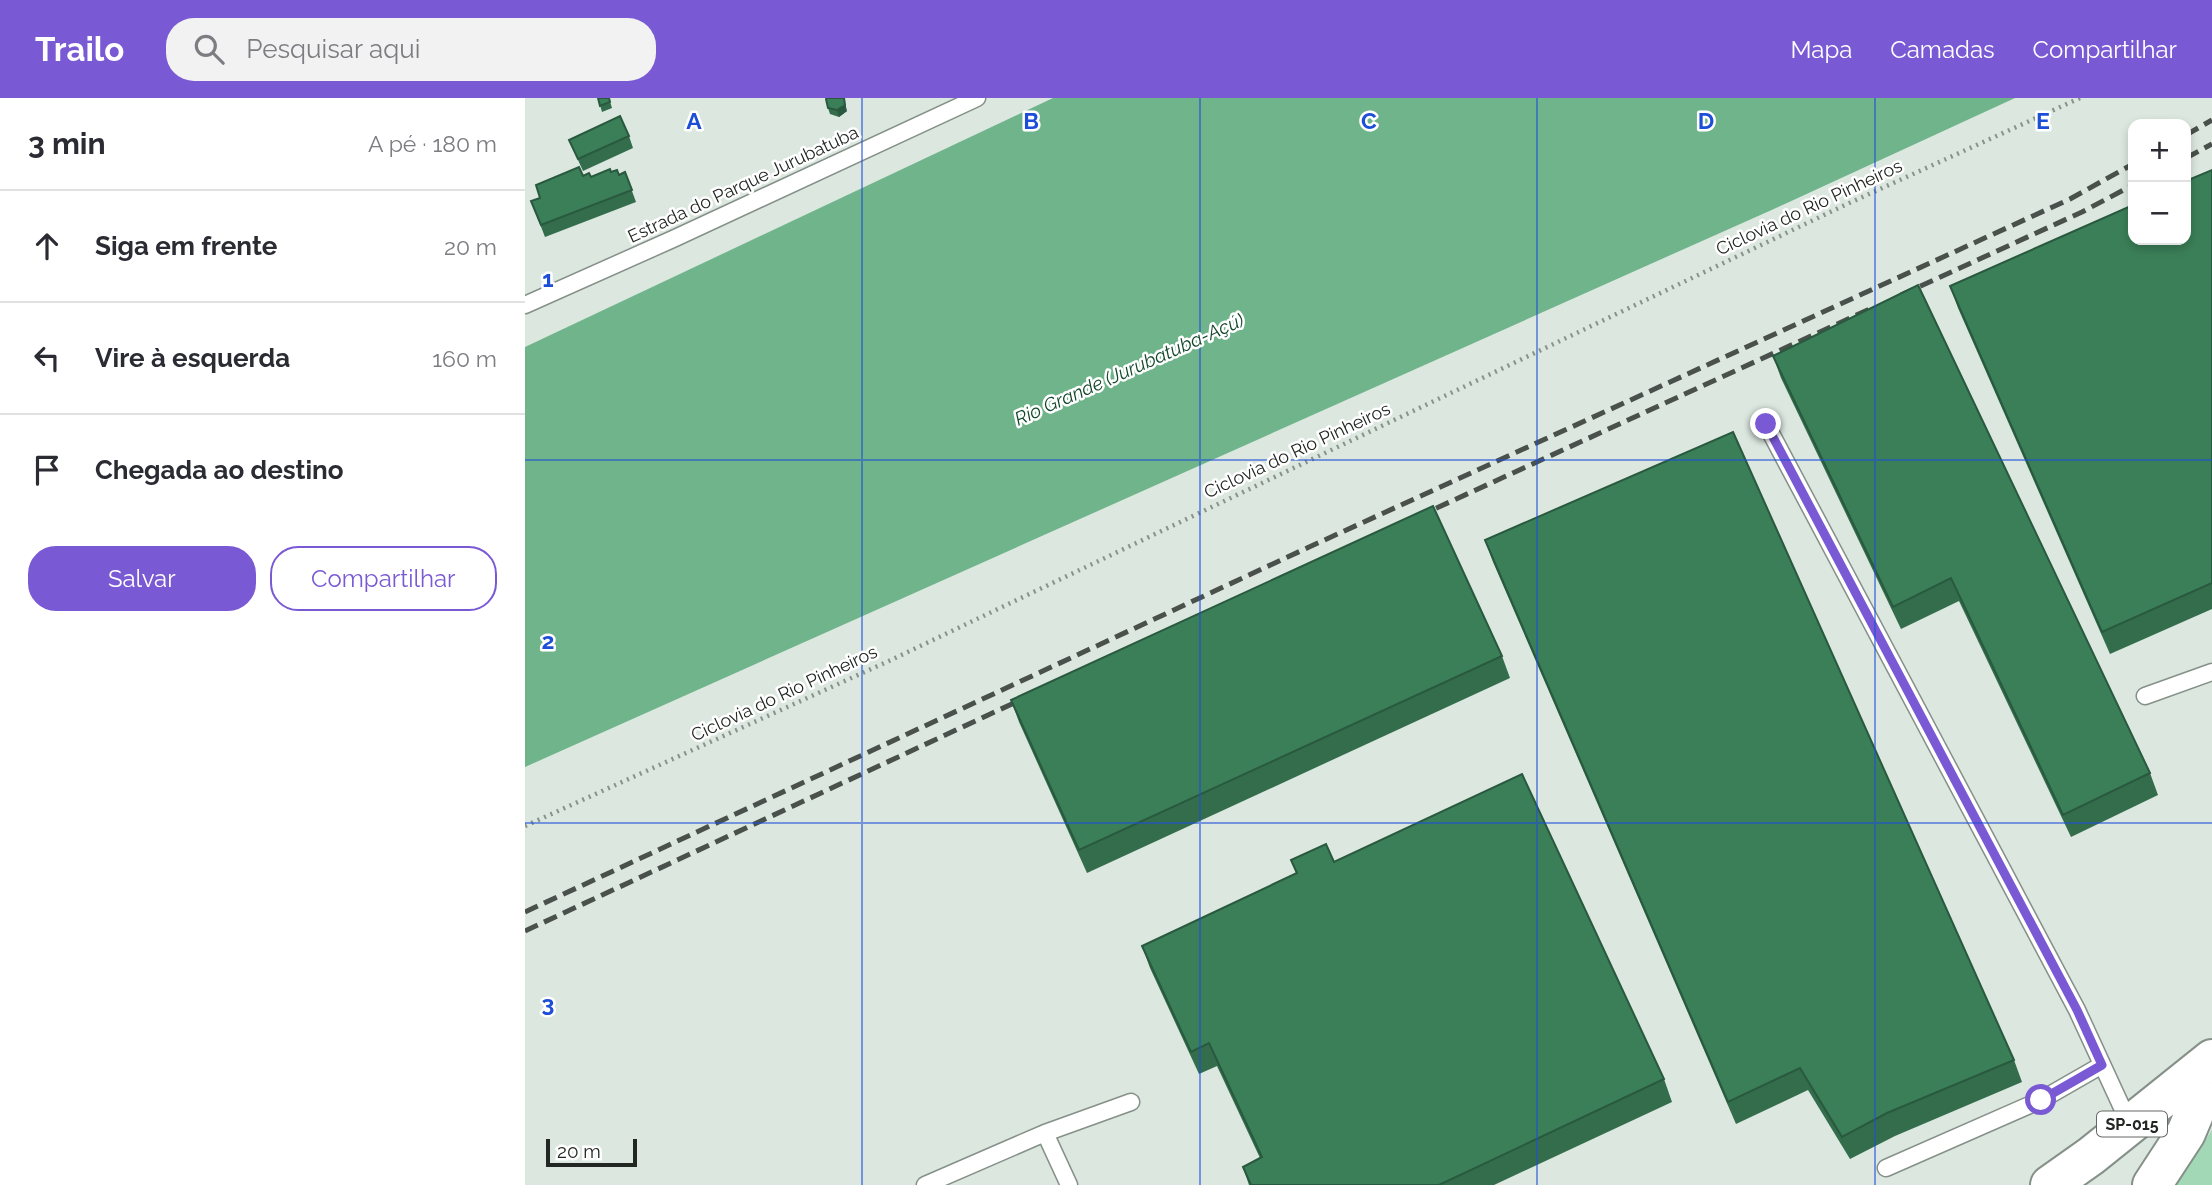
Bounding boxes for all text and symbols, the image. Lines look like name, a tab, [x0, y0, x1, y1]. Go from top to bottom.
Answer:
search box	[166, 18, 656, 81]
text: Trailo	[35, 30, 124, 69]
icon: search	[190, 30, 228, 68]
text: Pesquisar aqui	[246, 34, 420, 64]
text: Mapa	[1790, 35, 1852, 64]
text: Camadas	[1890, 35, 1995, 64]
text: Compartilhar	[2033, 35, 2177, 64]
text: A	[686, 107, 702, 134]
text: B	[1023, 107, 1039, 134]
text: C	[1361, 107, 1377, 134]
text: D	[1698, 107, 1714, 134]
text: E	[2036, 107, 2050, 134]
map controls	[2128, 119, 2191, 245]
button: +	[2128, 119, 2191, 182]
street label: Estrada do Parque Jurubatuba	[624, 121, 862, 247]
text: 3 min	[28, 126, 106, 161]
text: A pé · 180 m	[368, 130, 497, 157]
street label: Ciclovia do Rio Pinheiros	[1713, 155, 1906, 259]
button: −	[2128, 182, 2191, 245]
icon: ahead	[28, 227, 66, 265]
text: Siga em frente	[95, 231, 277, 261]
text: 20 m	[444, 233, 497, 260]
text: 1	[542, 265, 554, 292]
water label: Rio Grande (Jurubatuba-Açú)	[1011, 308, 1247, 430]
icon: left	[28, 339, 66, 377]
text: Vire à esquerda	[95, 343, 290, 373]
text: 160 m	[432, 345, 497, 372]
street label: Ciclovia do Rio Pinheiros	[1201, 398, 1394, 502]
route end	[1750, 408, 1781, 439]
icon: arrive	[28, 451, 66, 489]
text: Chegada ao destino	[95, 455, 344, 485]
button: Salvar	[28, 546, 256, 611]
button: Compartilhar	[270, 546, 497, 611]
text: 2	[542, 627, 554, 654]
street label: Ciclovia do Rio Pinheiros	[688, 641, 881, 745]
text: 3	[542, 990, 554, 1017]
route start	[2025, 1084, 2056, 1115]
road number: SP-015	[2097, 1112, 2167, 1136]
scale bar	[546, 1136, 637, 1168]
text: 20 m	[557, 1140, 601, 1162]

